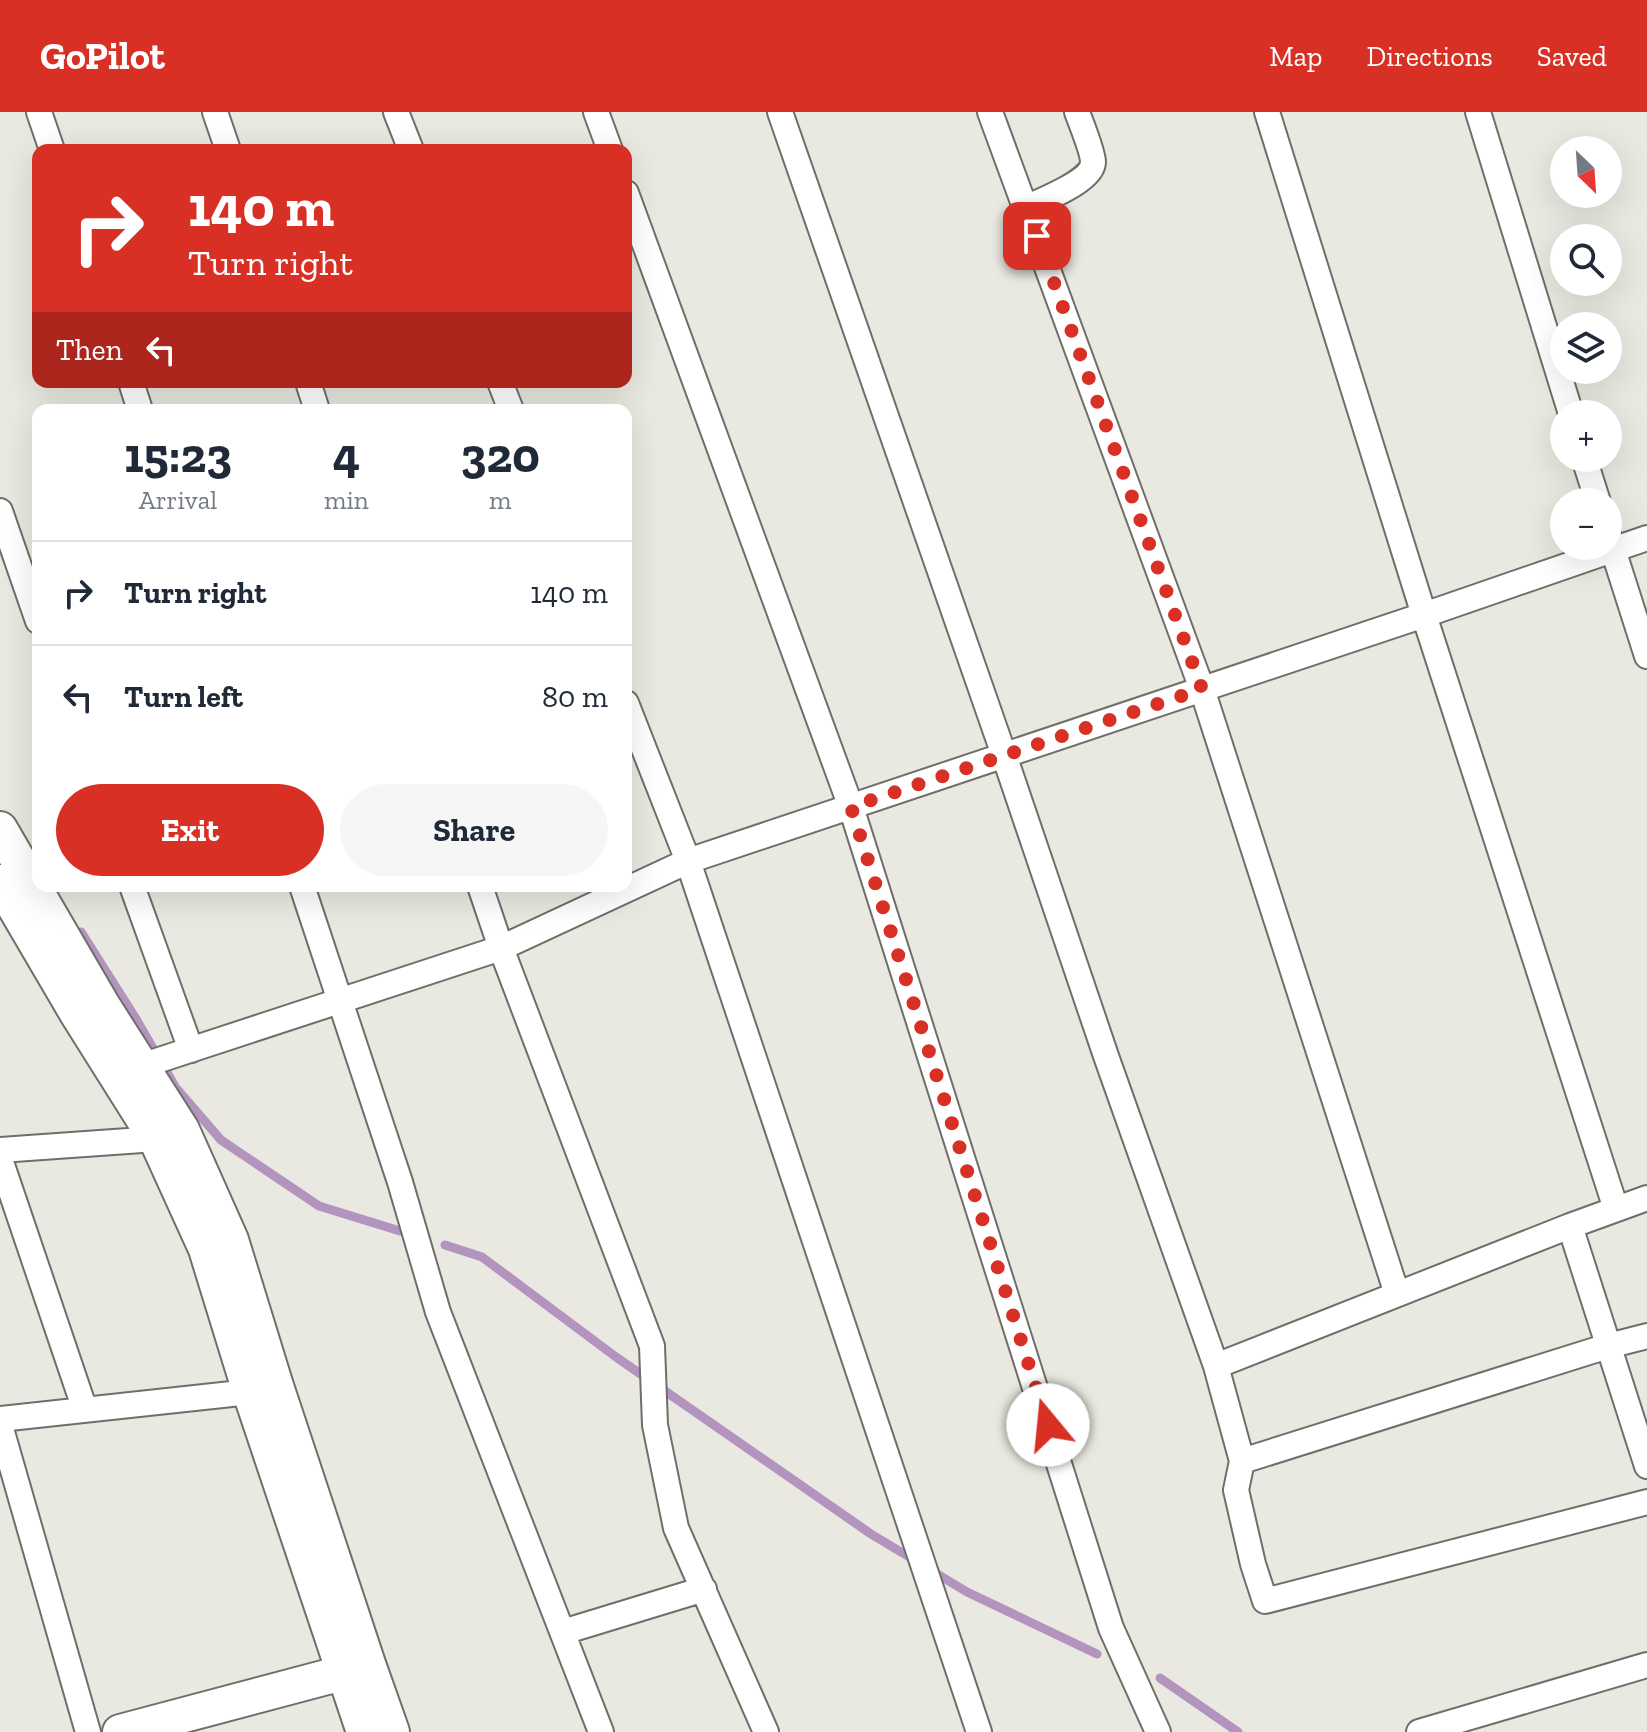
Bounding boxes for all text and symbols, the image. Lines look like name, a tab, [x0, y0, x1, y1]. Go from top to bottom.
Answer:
text: GoPilot	[40, 33, 165, 79]
text: Map	[1269, 40, 1322, 73]
text: Directions	[1366, 40, 1493, 73]
text: Saved	[1537, 40, 1607, 73]
north arrow	[1550, 136, 1622, 208]
map controls	[1550, 136, 1622, 560]
text: 140 m	[188, 173, 334, 240]
icon: right	[56, 176, 160, 280]
pin	[1003, 202, 1071, 270]
icon: arrive	[1015, 214, 1059, 258]
button: search	[1550, 224, 1622, 296]
text: Turn right	[188, 241, 353, 284]
button: layers	[1550, 312, 1622, 384]
icon: left	[139, 328, 183, 372]
text: Then	[56, 332, 123, 368]
button: +	[1550, 400, 1622, 472]
text: 15:23	[124, 427, 232, 484]
text: 4	[333, 427, 360, 484]
text: 320	[461, 427, 540, 484]
text: Arrival	[139, 484, 217, 516]
text: min	[324, 484, 369, 516]
text: m	[489, 484, 512, 516]
button: −	[1550, 488, 1622, 560]
icon: right	[56, 571, 100, 615]
text: Turn right	[124, 575, 266, 611]
text: 140 m	[530, 575, 608, 611]
icon: left	[56, 675, 100, 719]
text: Turn left	[124, 679, 243, 715]
text: 80 m	[542, 679, 608, 715]
button: Exit	[56, 784, 324, 876]
button: Share	[340, 784, 608, 876]
position arrow	[1006, 1383, 1090, 1467]

